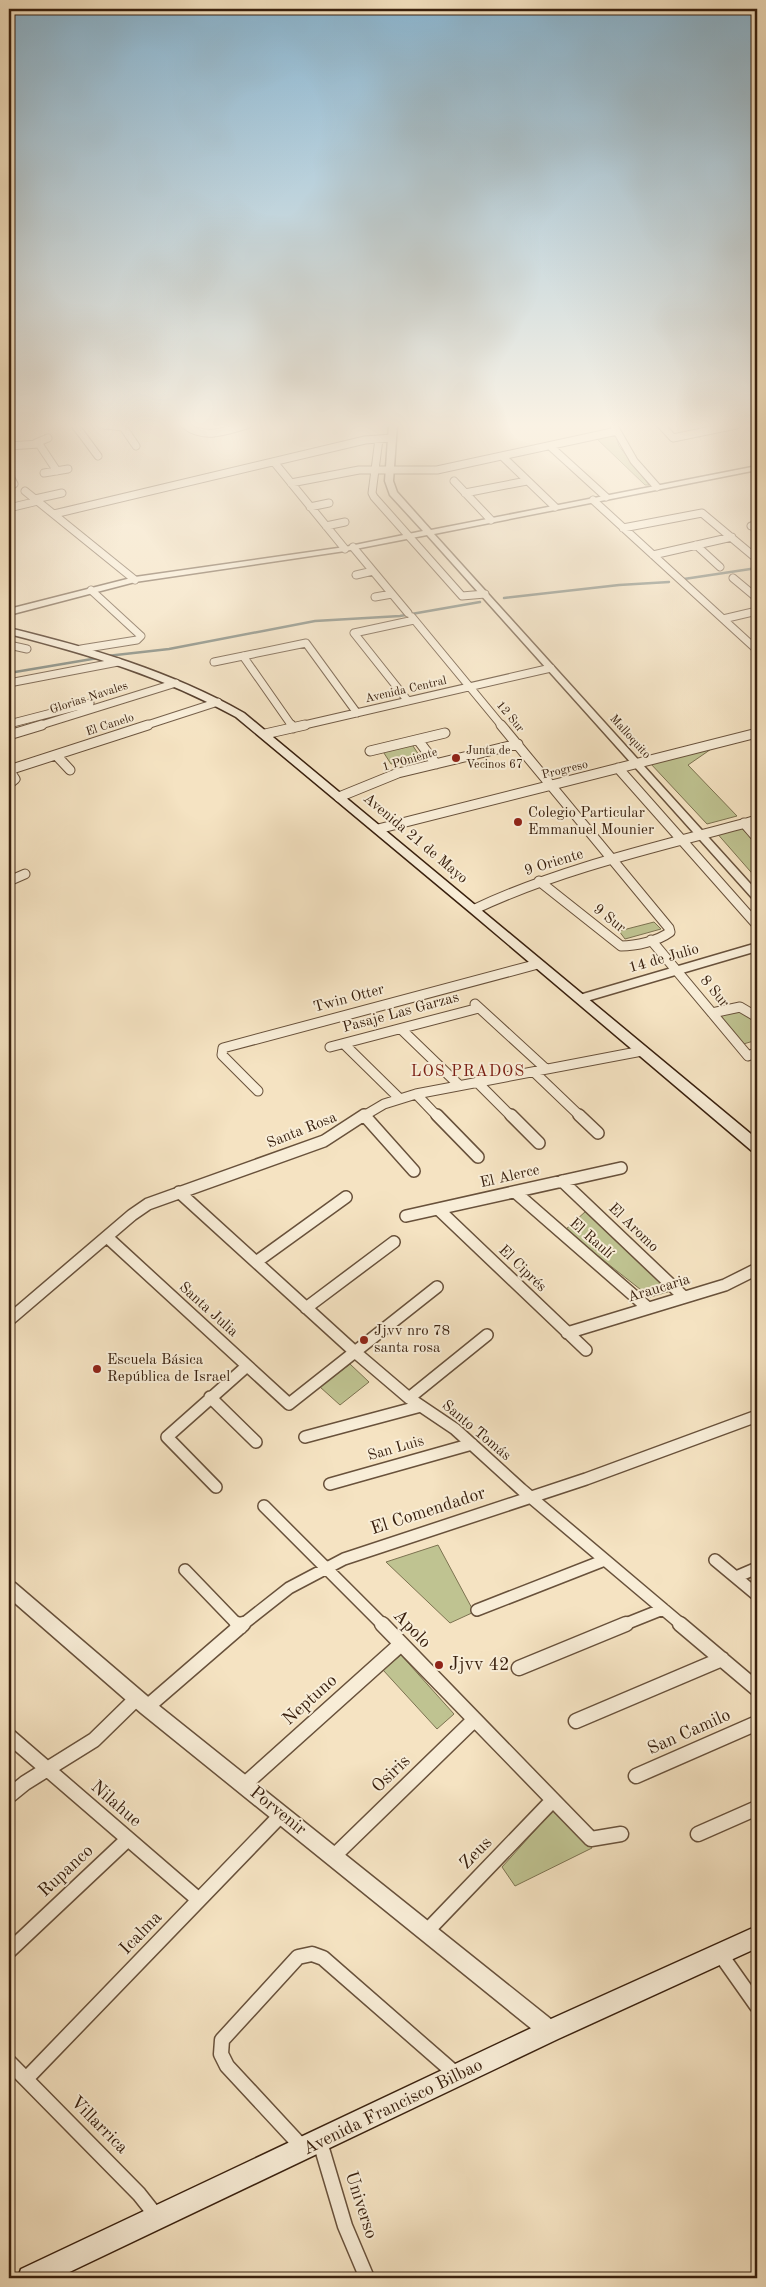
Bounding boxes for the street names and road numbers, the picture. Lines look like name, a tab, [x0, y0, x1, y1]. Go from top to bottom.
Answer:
street label: Avenida Central	[364, 675, 448, 705]
street label: Glorias Navales	[49, 680, 129, 716]
street label: 12 Sur	[494, 699, 526, 735]
street label: El Canelo	[84, 712, 136, 738]
street label: Malloquito	[607, 713, 653, 761]
street label: 1 P0niente	[381, 746, 439, 774]
street label: Progreso	[541, 758, 589, 782]
street label: Avenida 21 de Mayo	[360, 791, 470, 887]
street label: 9 Oriente	[523, 847, 585, 879]
street label: 9 Sur	[590, 902, 628, 936]
street label: 14 de Julio	[627, 942, 701, 976]
street label: 8 Sur	[697, 973, 731, 1011]
street label: Twin Otter	[312, 982, 386, 1016]
street label: Pasaje Las Garzas	[341, 990, 461, 1036]
street label: Santa Rosa	[265, 1110, 340, 1152]
street label: El Alerce	[479, 1163, 541, 1191]
street label: El Aromo	[605, 1201, 661, 1255]
street label: El Raulí	[566, 1216, 617, 1263]
street label: El Ciprés	[495, 1243, 549, 1295]
street label: Araucaria	[626, 1272, 693, 1306]
street label: Santa Julia	[176, 1280, 241, 1340]
street label: Santo Tomás	[439, 1398, 513, 1464]
street label: San Luis	[366, 1434, 426, 1464]
street label: El Comendador	[368, 1484, 488, 1538]
street label: Apolo	[390, 1606, 434, 1652]
street label: Neptuno	[279, 1671, 341, 1729]
street label: San Camilo	[645, 1706, 733, 1758]
street label: Osiris	[368, 1752, 414, 1796]
street label: Nilahue	[87, 1777, 145, 1831]
street label: Porvenir	[246, 1783, 310, 1839]
street label: Zeus	[457, 1833, 496, 1873]
street label: Rupanco	[35, 1841, 97, 1901]
street label: Icalma	[117, 1908, 166, 1958]
street label: Avenida Francisco Bilbao	[300, 2056, 486, 2158]
street label: Villarrica	[67, 2093, 131, 2157]
street label: Universo	[342, 2169, 380, 2241]

